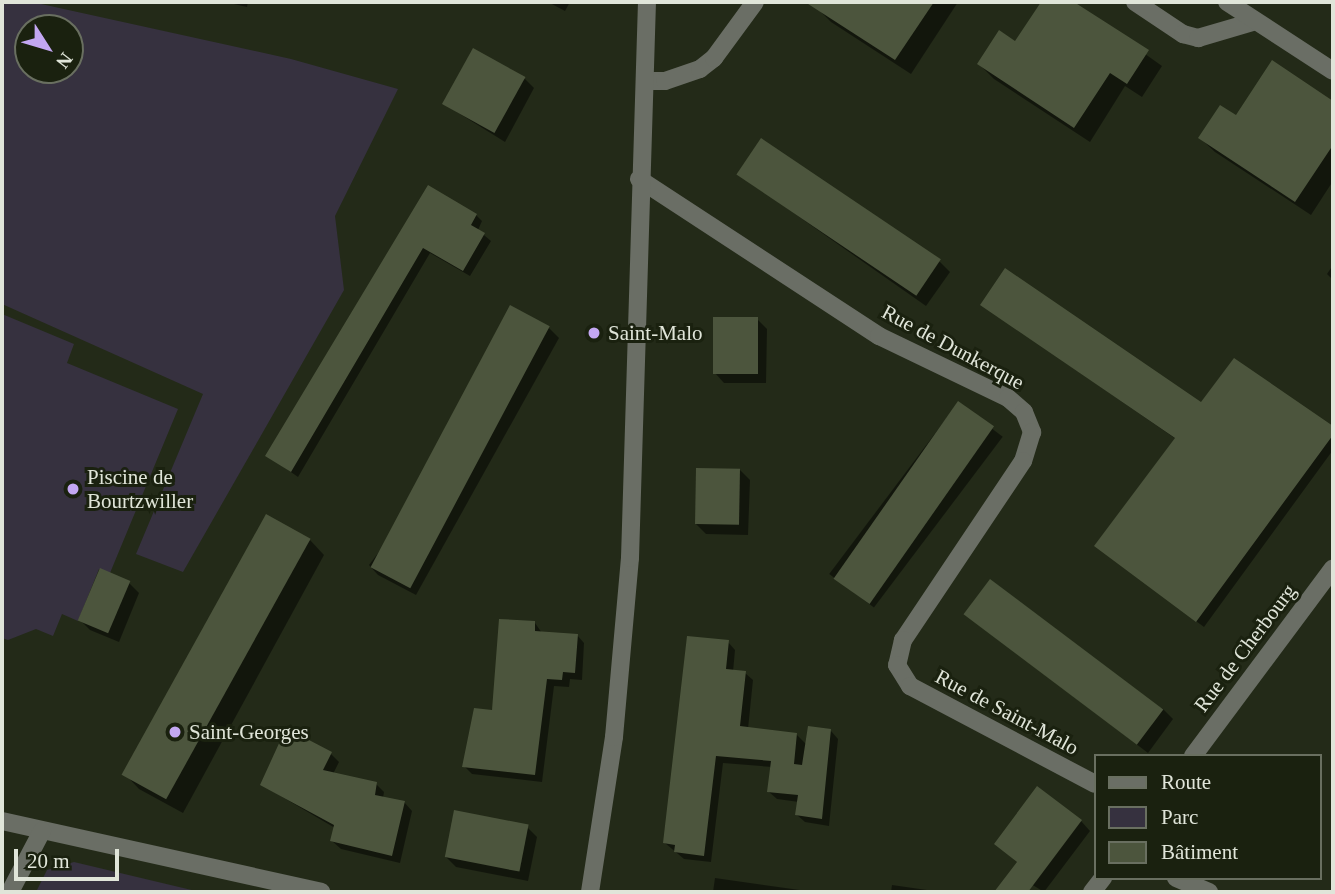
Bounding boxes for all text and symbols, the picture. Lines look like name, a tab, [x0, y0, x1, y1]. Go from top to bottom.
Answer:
north arrow	[14, 14, 84, 84]
text: N	[52, 49, 77, 73]
street label: Rue de Dunkerque	[878, 299, 1028, 395]
place label: Saint-Malo	[608, 320, 702, 346]
marker: Saint-Malo	[586, 325, 602, 341]
place label: Piscine de Bourtzwiller	[87, 464, 193, 514]
marker: Piscine de Bourtzwiller	[65, 481, 81, 497]
street label: Rue de Cherbourg	[1189, 579, 1301, 717]
street label: Rue de Saint-Malo	[931, 664, 1083, 760]
place label: Saint-Georges	[189, 719, 309, 745]
marker: Saint-Georges	[167, 724, 183, 740]
legend	[1094, 754, 1321, 880]
text: Route	[1161, 770, 1211, 794]
text: Parc	[1161, 805, 1198, 829]
scale bar	[18, 834, 122, 878]
text: Bâtiment	[1161, 840, 1238, 864]
text: 20 m	[27, 849, 70, 873]

